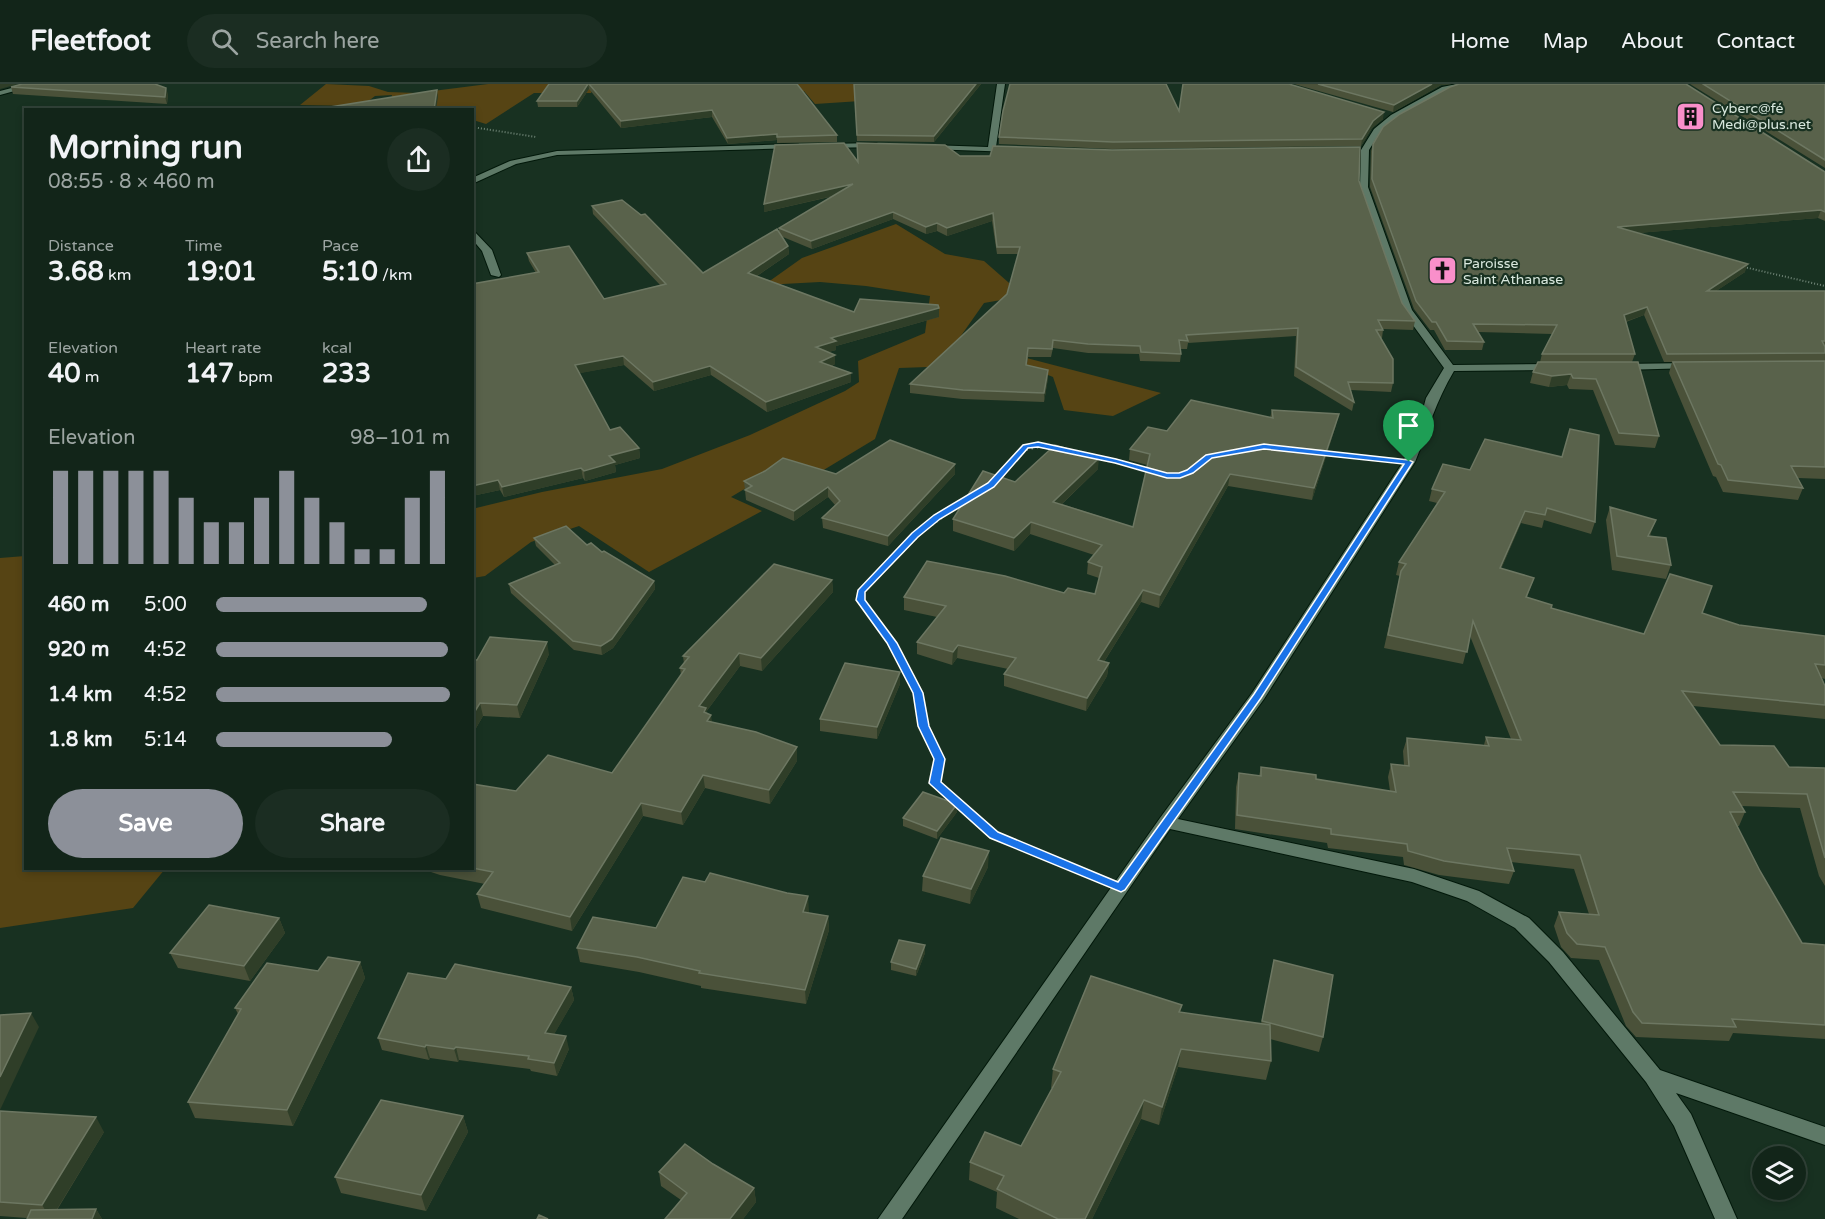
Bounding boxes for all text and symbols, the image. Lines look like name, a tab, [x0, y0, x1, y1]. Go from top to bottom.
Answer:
search box	[187, 14, 607, 68]
text: Fleetfoot	[30, 24, 151, 58]
icon: search	[208, 25, 241, 58]
text: Search here	[256, 28, 379, 54]
text: Home	[1450, 29, 1510, 54]
text: Map	[1543, 29, 1588, 54]
text: About	[1621, 29, 1683, 54]
text: Contact	[1716, 29, 1795, 54]
building icon: Cyberc@fé Medi@plus.net	[1675, 100, 1707, 132]
place label: Cyberc@fé Medi@plus.net	[1712, 100, 1812, 133]
text: Morning run	[48, 128, 243, 167]
button: share	[387, 128, 450, 191]
text: 08:55 · 8 × 460 m	[48, 170, 215, 194]
text: Distance	[48, 236, 114, 256]
text: Time	[185, 236, 222, 256]
text: Pace	[322, 236, 359, 256]
church icon: Paroisse Saint Athanase	[1426, 255, 1458, 287]
place label: Paroisse Saint Athanase	[1463, 255, 1563, 288]
text: 3.68	[48, 256, 104, 287]
text: 19:01	[185, 256, 257, 287]
text: 5:10	[322, 256, 378, 287]
text: km	[104, 265, 131, 285]
text: /km	[378, 265, 412, 285]
text: Elevation	[48, 338, 118, 358]
text: Heart rate	[185, 338, 261, 358]
text: kcal	[322, 338, 352, 358]
text: 40	[48, 358, 81, 389]
text: 147	[185, 358, 234, 389]
text: 233	[322, 358, 371, 389]
text: m	[81, 367, 100, 387]
text: bpm	[234, 367, 273, 387]
pin	[1383, 400, 1434, 462]
icon: arrive	[1392, 409, 1425, 442]
text: Elevation	[48, 426, 135, 450]
text: 98–101 m	[350, 426, 450, 450]
text: 460 m	[48, 593, 109, 617]
text: 5:00	[144, 593, 187, 617]
text: 920 m	[48, 638, 109, 662]
text: 4:52	[144, 638, 187, 662]
text: 1.4 km	[48, 683, 112, 707]
text: 4:52	[144, 683, 187, 707]
text: 1.8 km	[48, 728, 113, 752]
text: 5:14	[144, 728, 187, 752]
button: Save	[48, 789, 243, 858]
button: Share	[255, 789, 450, 858]
map controls	[1752, 1146, 1806, 1200]
button: layers	[1752, 1146, 1806, 1200]

